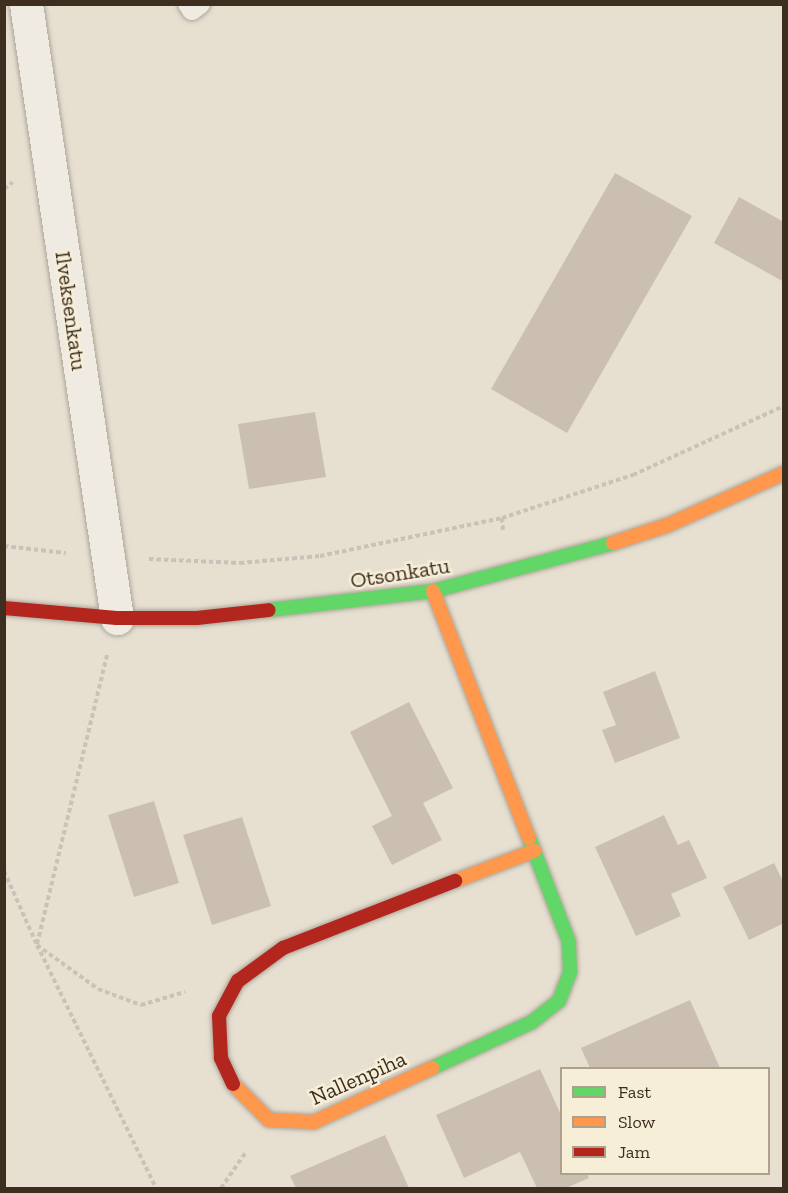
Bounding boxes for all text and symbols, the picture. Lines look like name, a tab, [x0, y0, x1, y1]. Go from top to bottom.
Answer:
street label: Ilveksenkatu	[50, 250, 92, 372]
street label: Otsonkatu	[348, 552, 452, 594]
street label: Nallenpiha	[306, 1045, 410, 1111]
legend	[560, 1067, 770, 1175]
text: Fast	[618, 1081, 651, 1103]
text: Slow	[618, 1111, 655, 1133]
text: Jam	[618, 1141, 650, 1163]

